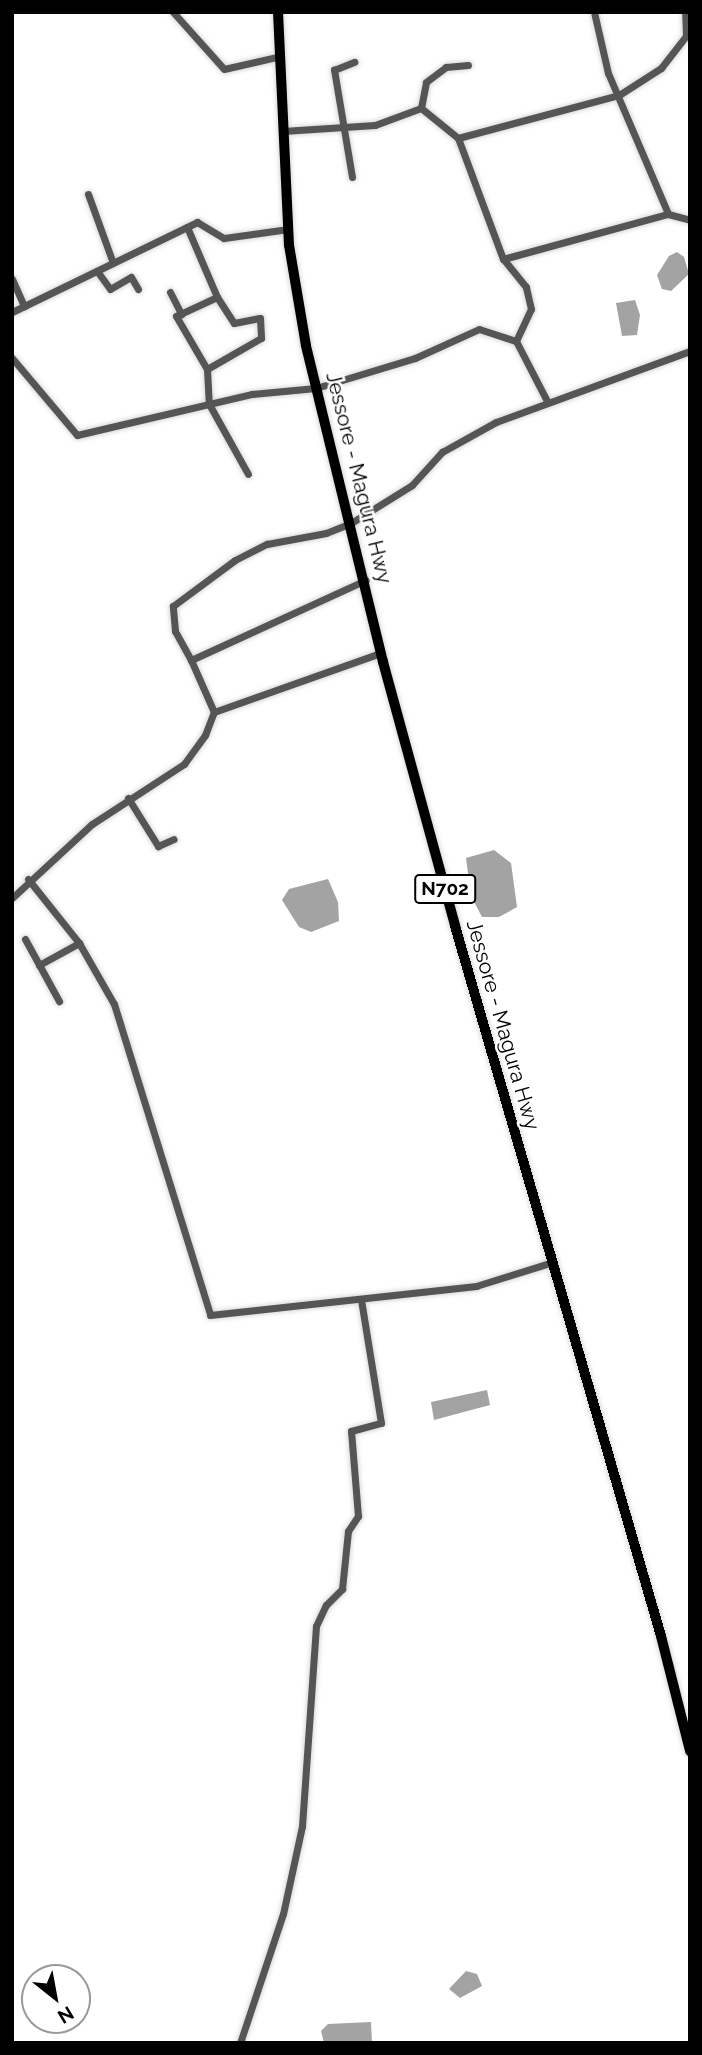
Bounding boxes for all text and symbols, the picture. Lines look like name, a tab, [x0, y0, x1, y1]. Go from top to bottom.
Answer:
street label: Jessore - Magura Hwy	[320, 370, 398, 586]
road number: N702	[414, 874, 476, 904]
street label: Jessore - Magura Hwy	[461, 917, 545, 1133]
north arrow	[21, 1964, 91, 2034]
text: N	[54, 2002, 78, 2028]

